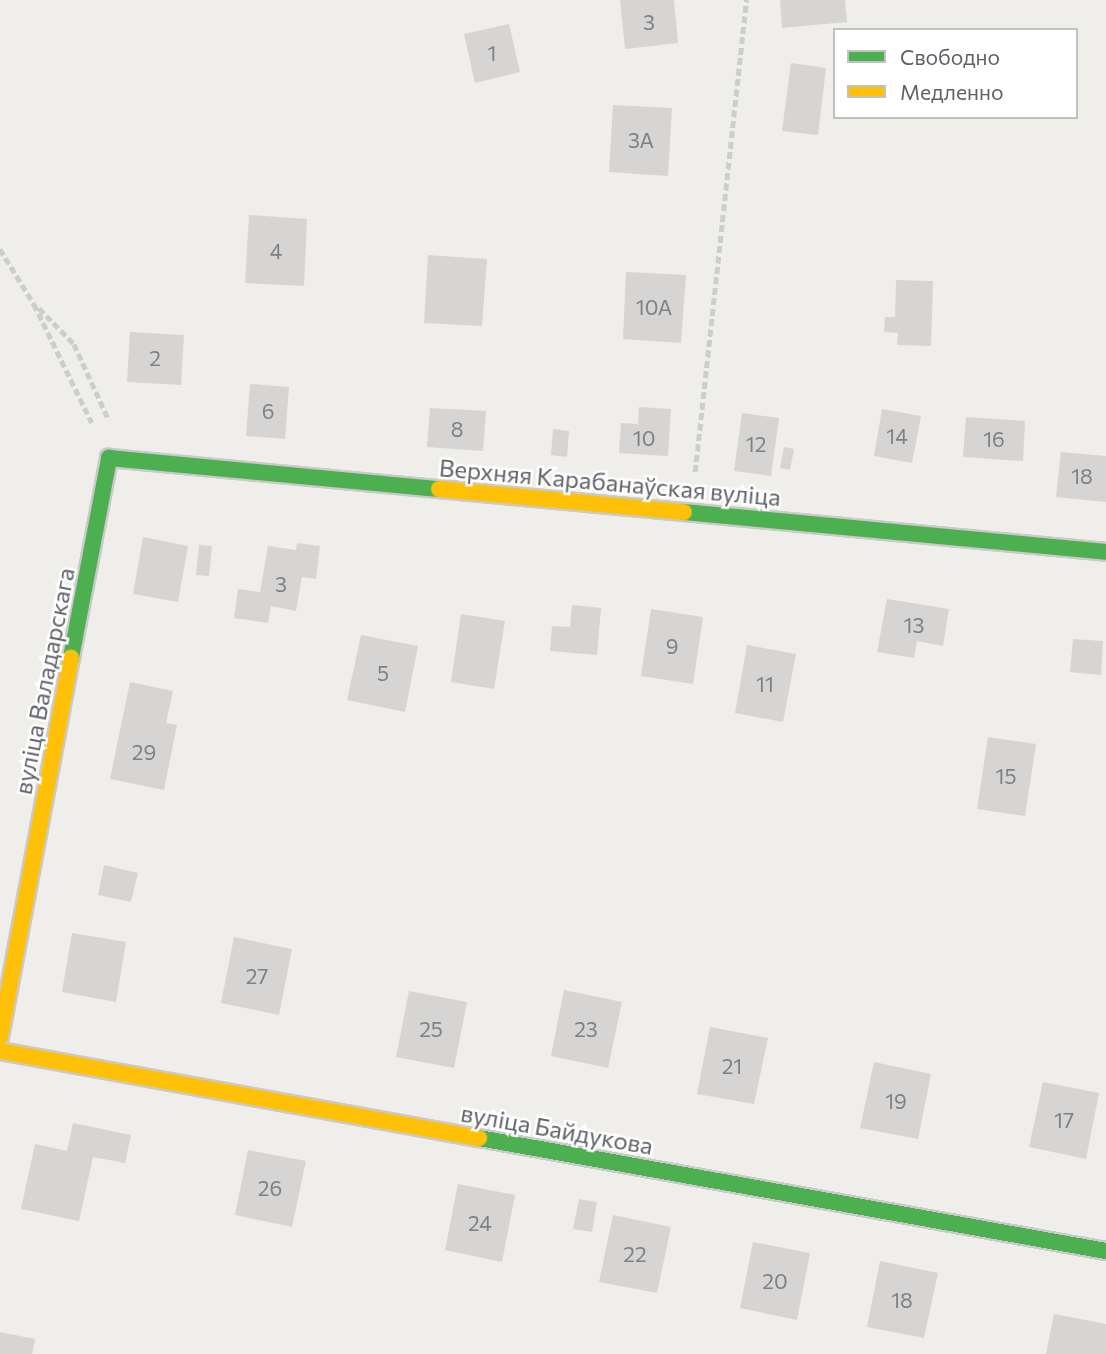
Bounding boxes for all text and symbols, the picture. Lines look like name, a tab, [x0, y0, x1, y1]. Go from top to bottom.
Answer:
house number: 3	[643, 9, 655, 35]
legend	[833, 28, 1078, 119]
house number: 1	[488, 40, 496, 66]
text: Свободно	[900, 44, 1000, 69]
text: Медленно	[900, 79, 1004, 104]
house number: 3А	[628, 127, 654, 153]
house number: 4	[270, 238, 282, 264]
house number: 10А	[636, 294, 672, 320]
house number: 2	[149, 345, 161, 371]
house number: 6	[262, 398, 274, 424]
house number: 8	[451, 416, 463, 442]
house number: 14	[886, 423, 908, 449]
house number: 10	[633, 425, 655, 451]
house number: 16	[983, 426, 1005, 452]
house number: 12	[746, 431, 766, 457]
street label: Верхняя Карабанаўская вуліца	[438, 453, 782, 511]
house number: 18	[1071, 463, 1093, 489]
street label: вуліца Валадарскага	[8, 565, 80, 797]
house number: 3	[275, 571, 287, 597]
house number: 13	[904, 612, 924, 638]
house number: 9	[666, 633, 678, 659]
house number: 5	[377, 660, 389, 686]
house number: 11	[756, 671, 774, 697]
house number: 29	[132, 739, 156, 765]
house number: 15	[995, 763, 1017, 789]
house number: 27	[246, 963, 268, 989]
house number: 25	[419, 1016, 443, 1042]
house number: 23	[574, 1016, 598, 1042]
house number: 21	[722, 1053, 742, 1079]
house number: 19	[885, 1088, 907, 1114]
street label: вуліца Байдукова	[459, 1098, 655, 1160]
house number: 17	[1054, 1107, 1074, 1133]
house number: 26	[258, 1175, 282, 1201]
house number: 24	[468, 1210, 492, 1236]
house number: 22	[623, 1241, 647, 1267]
house number: 20	[762, 1268, 788, 1294]
house number: 18	[891, 1287, 913, 1313]

